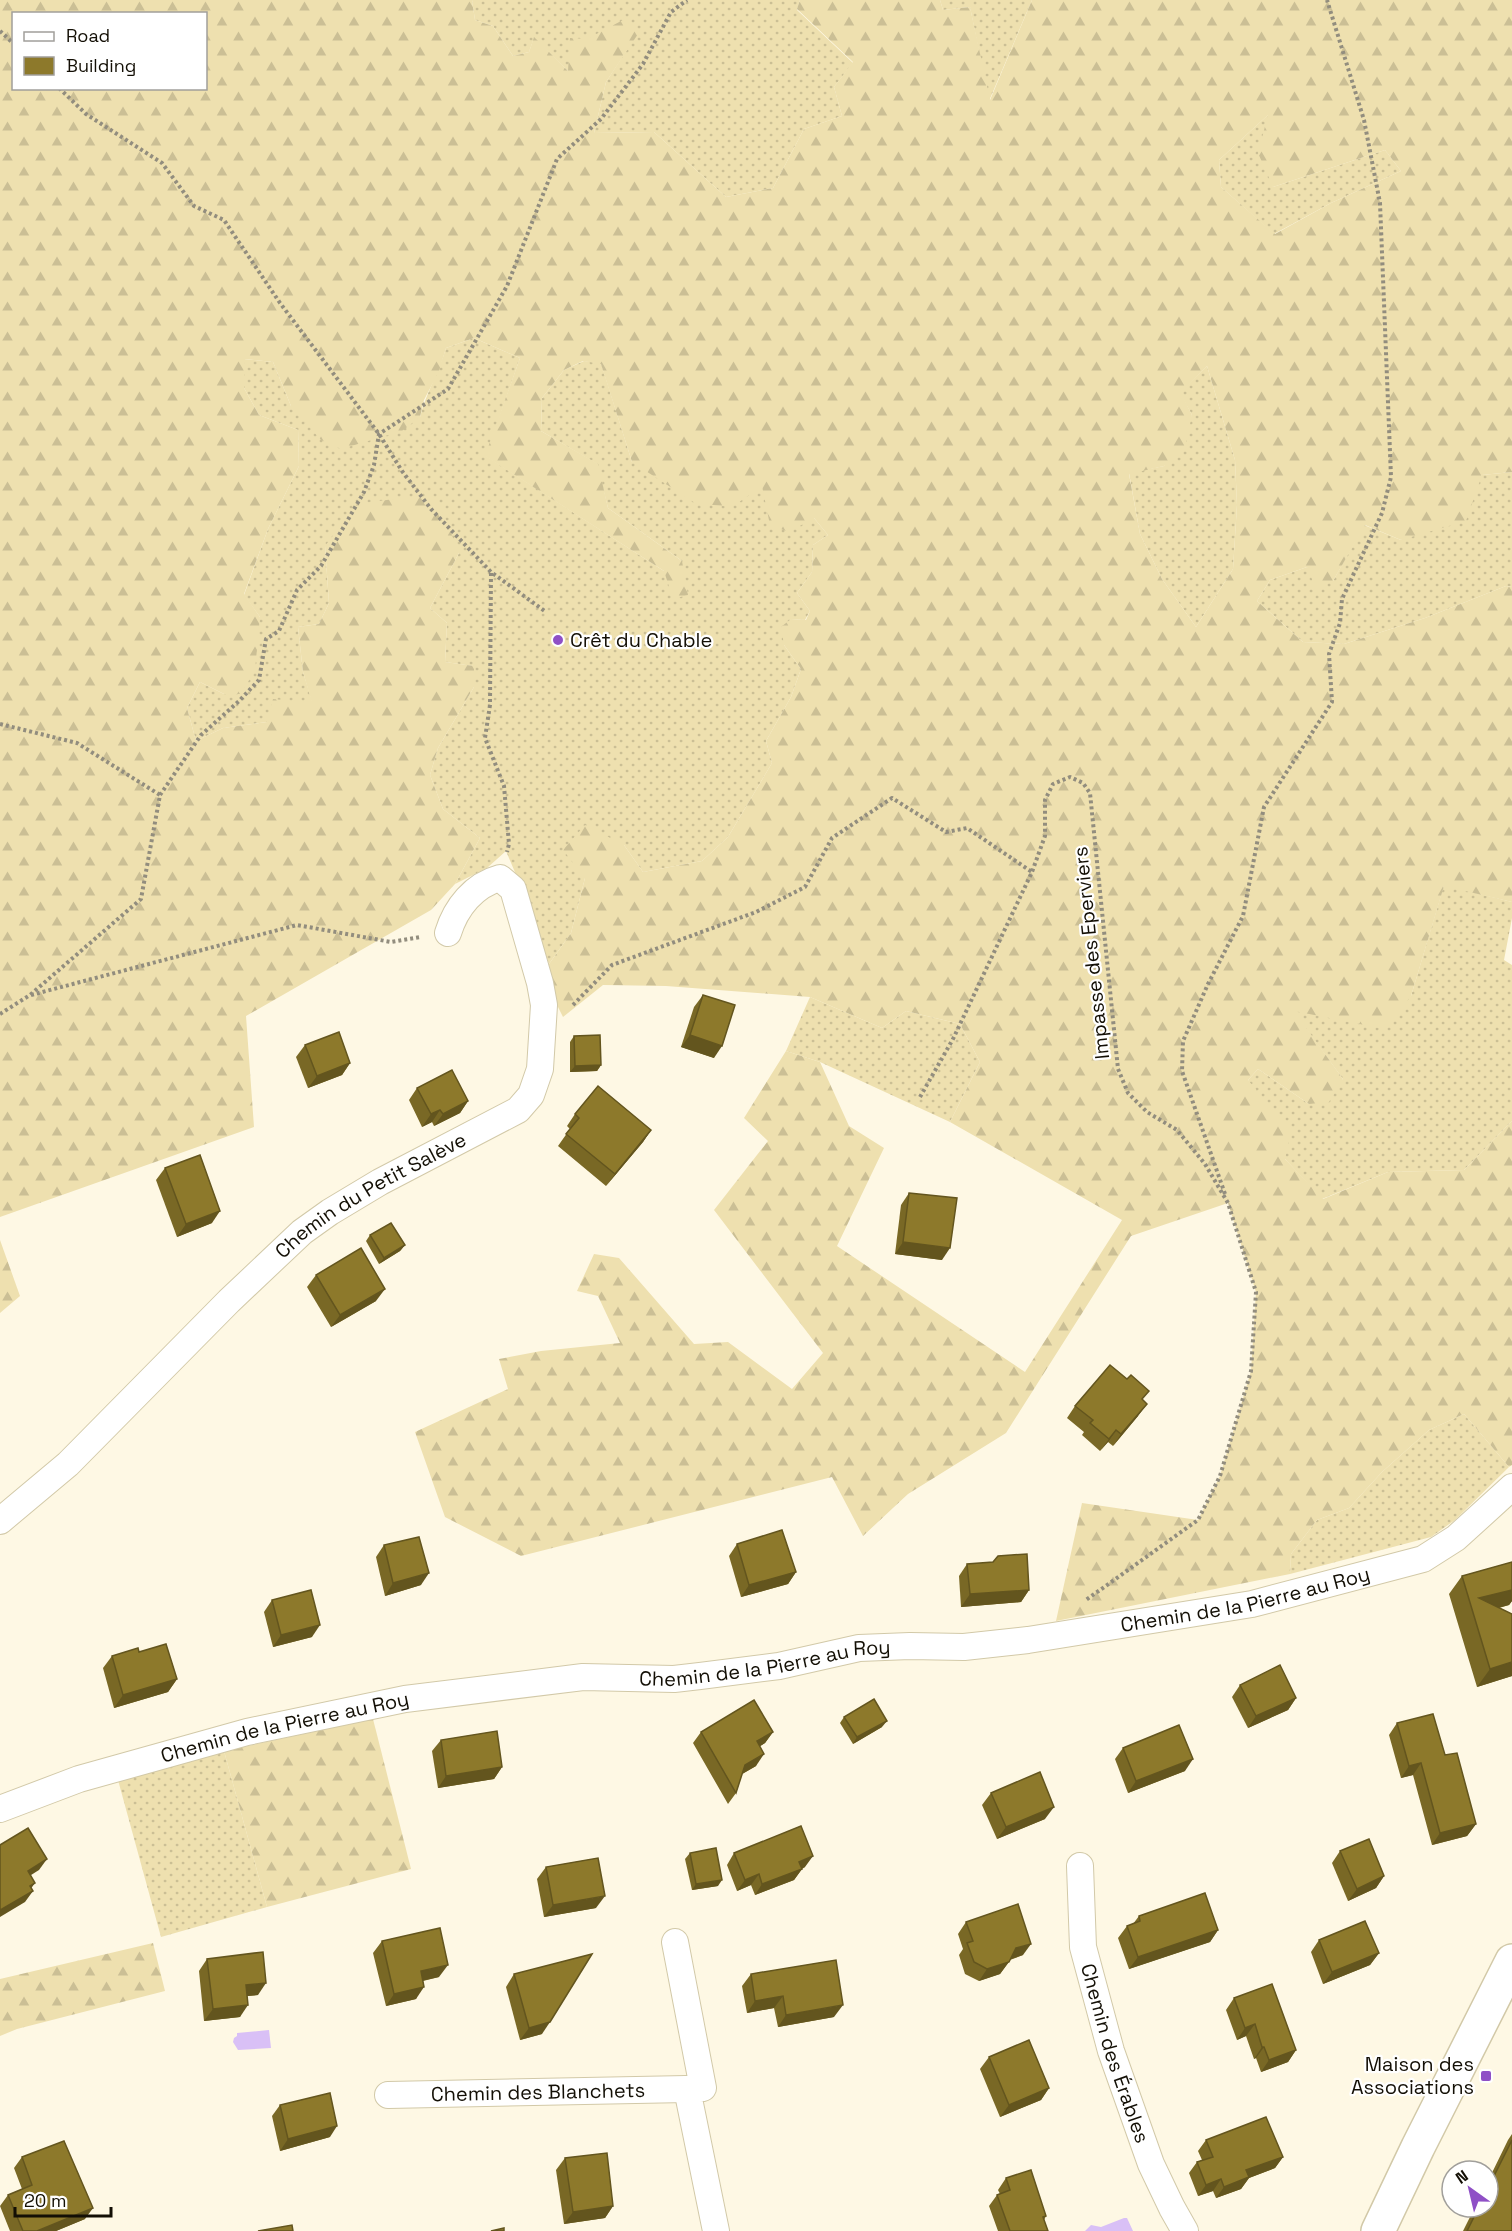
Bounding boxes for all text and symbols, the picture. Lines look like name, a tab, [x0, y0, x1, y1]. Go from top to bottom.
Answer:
legend	[12, 12, 207, 90]
text: Road	[66, 24, 110, 47]
text: Building	[66, 54, 136, 77]
place label: Crêt du Chable	[570, 627, 712, 653]
marker: Crêt du Chable	[551, 633, 565, 647]
street label: Impasse des Eperviers	[1067, 845, 1115, 1061]
street label: Chemin du Petit Salève	[269, 1126, 471, 1264]
street label: Chemin de la Pierre au Roy	[1119, 1561, 1373, 1638]
street label: Chemin de la Pierre au Roy	[639, 1634, 891, 1692]
street label: Chemin de la Pierre au Roy	[158, 1686, 411, 1769]
street label: Chemin des Érables	[1075, 1960, 1156, 2147]
place label: Maison des Associations	[1351, 2051, 1474, 2100]
marker: Maison des Associations	[1479, 2069, 1493, 2083]
street label: Chemin des Blanchets	[431, 2077, 645, 2107]
north arrow	[1440, 2159, 1500, 2219]
text: N	[1452, 2165, 1472, 2189]
scale bar	[15, 2180, 111, 2218]
text: 20 m	[24, 2189, 67, 2212]

